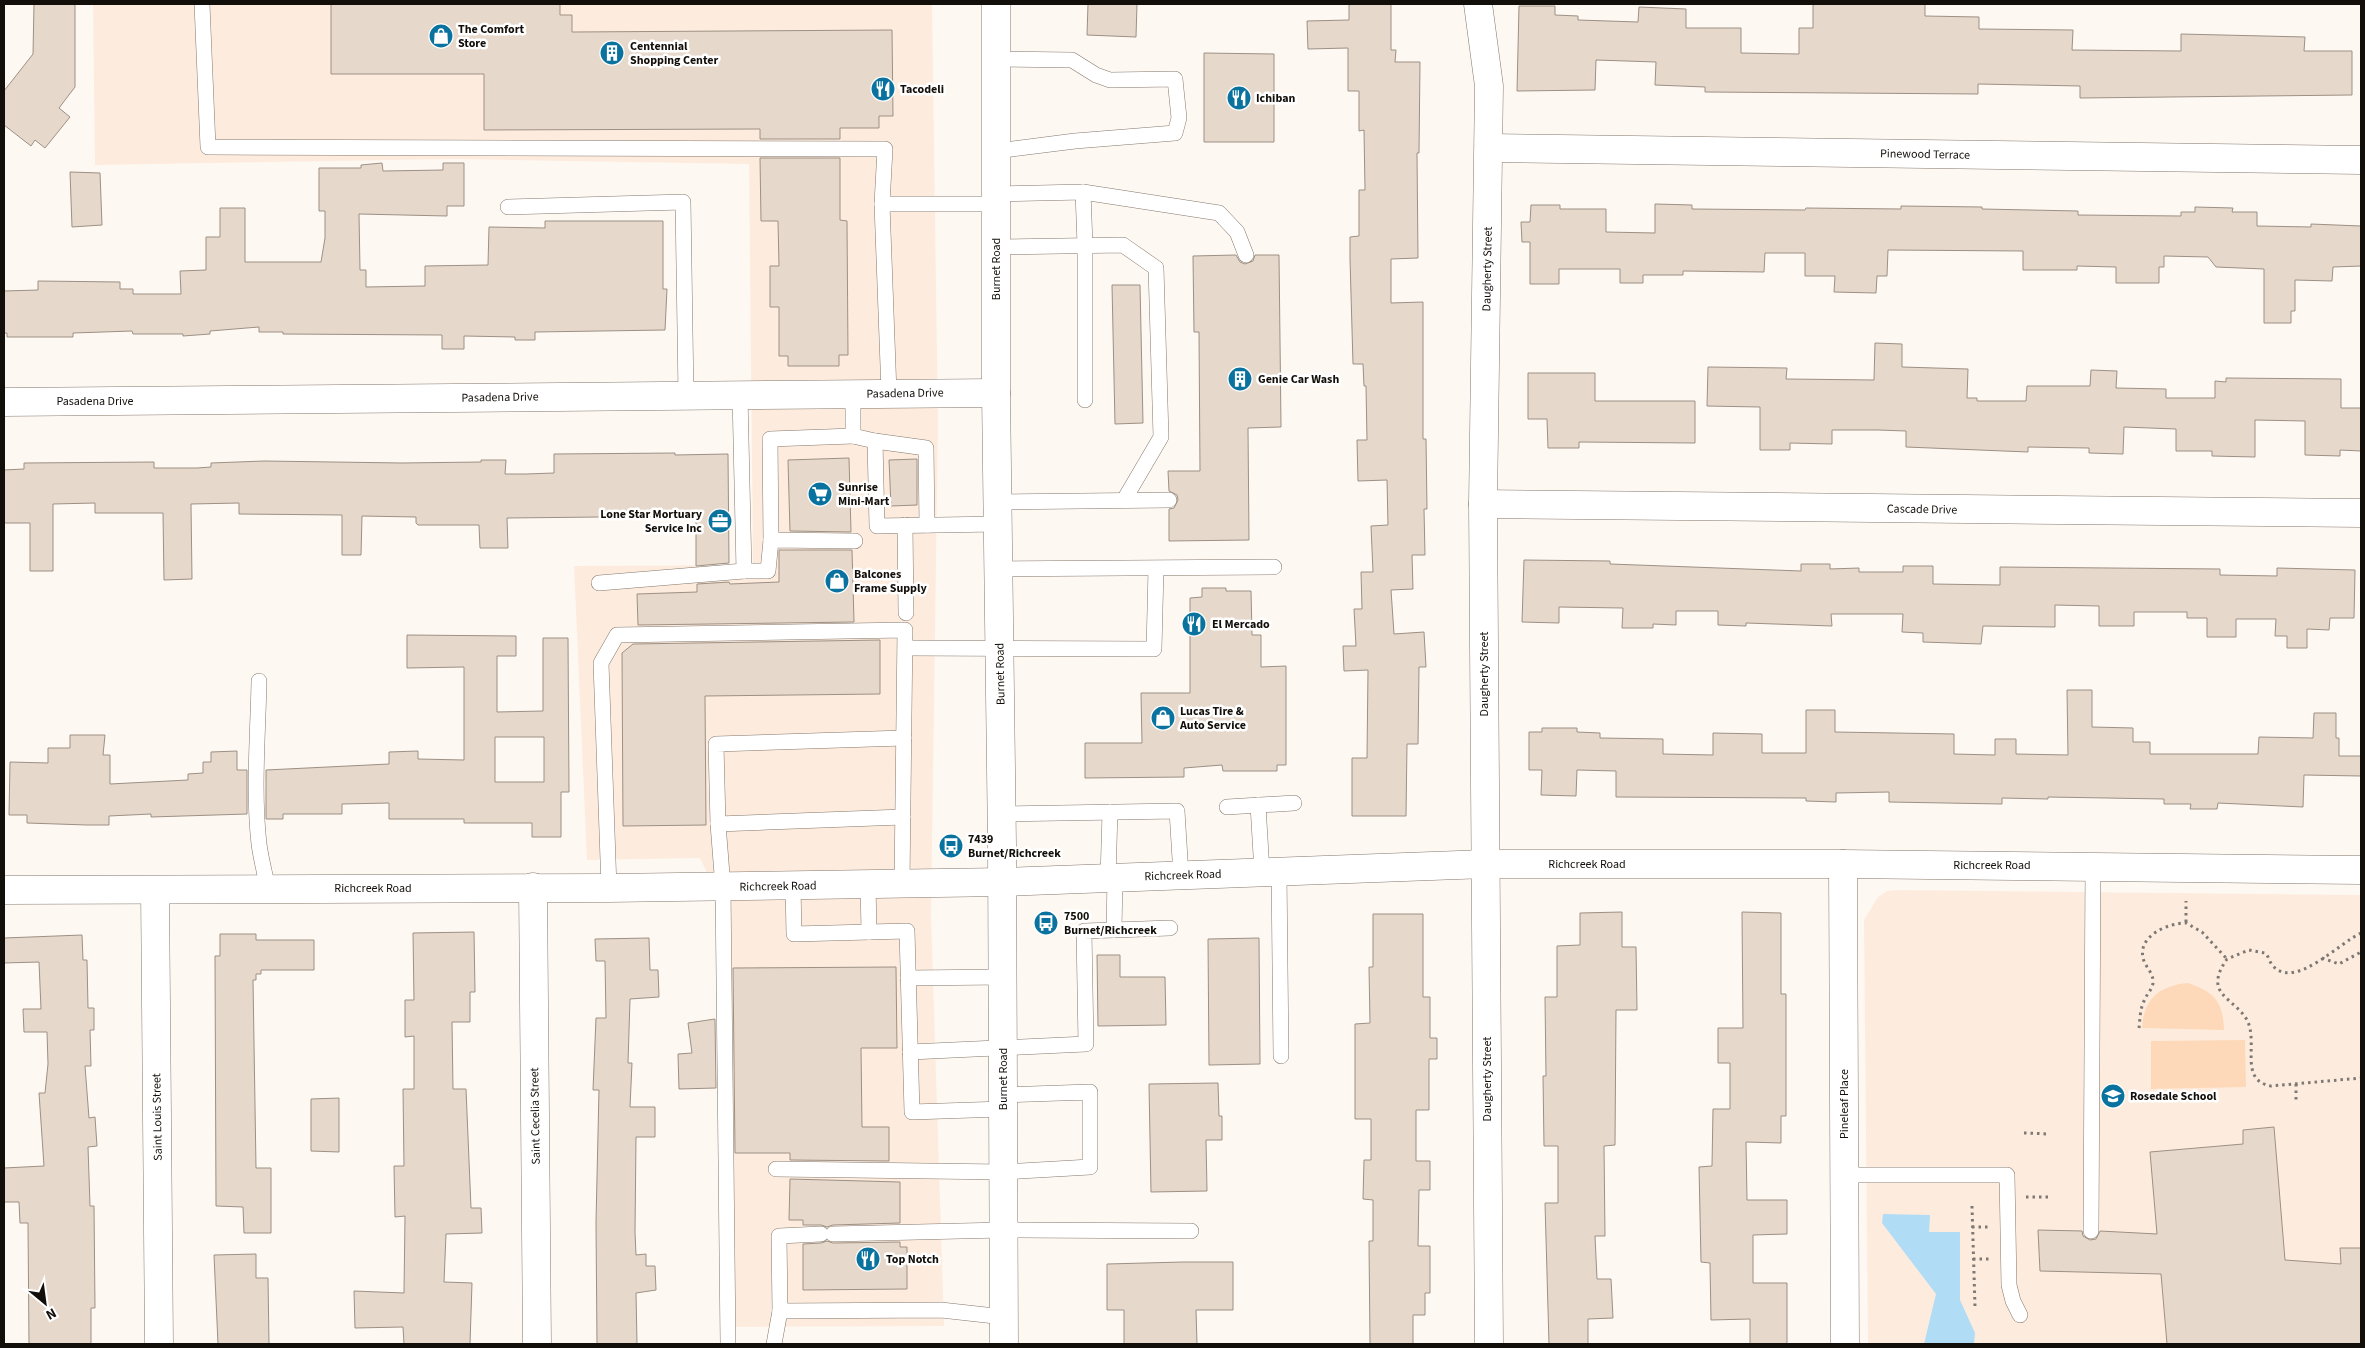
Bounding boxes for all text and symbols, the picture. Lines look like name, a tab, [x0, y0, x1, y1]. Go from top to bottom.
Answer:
place label: The Comfort Store	[458, 21, 524, 52]
shop icon: The Comfort Store	[428, 23, 454, 49]
place label: Centennial Shopping Center	[630, 38, 719, 69]
building icon: Centennial Shopping Center	[599, 40, 625, 66]
restaurant icon: Tacodeli	[870, 76, 896, 102]
place label: Tacodeli	[900, 81, 944, 98]
restaurant icon: Ichiban	[1226, 85, 1252, 111]
place label: Ichiban	[1256, 90, 1295, 107]
street label: Pinewood Terrace	[1880, 145, 1970, 164]
street label: Daugherty Street	[1478, 226, 1497, 312]
street label: Burnet Road	[988, 238, 1005, 300]
building icon: Genie Car Wash	[1227, 366, 1253, 392]
place label: Genie Car Wash	[1258, 371, 1339, 388]
street label: Pasadena Drive	[866, 384, 944, 403]
street label: Pasadena Drive	[461, 388, 539, 407]
street label: Pasadena Drive	[56, 393, 134, 410]
place label: Sunrise Mini-Mart	[838, 479, 890, 510]
supermarket icon: Sunrise Mini-Mart	[807, 481, 833, 507]
street label: Cascade Drive	[1887, 500, 1957, 519]
place label: Lone Star Mortuary Service Inc	[600, 506, 703, 537]
office icon: Lone Star Mortuary Service Inc	[707, 508, 733, 534]
place label: Balcones Frame Supply	[854, 566, 927, 597]
shop icon: Balcones Frame Supply	[824, 568, 850, 594]
restaurant icon: El Mercado	[1181, 611, 1207, 637]
place label: El Mercado	[1212, 616, 1270, 633]
street label: Daugherty Street	[1476, 632, 1493, 716]
street label: Burnet Road	[991, 643, 1010, 705]
place label: Lucas Tire & Auto Service	[1179, 703, 1246, 734]
shop icon: Lucas Tire & Auto Service	[1150, 705, 1176, 731]
place label: 7439 Burnet/Richcreek	[968, 831, 1061, 862]
bus stop icon: 7439 Burnet/Richcreek	[938, 833, 964, 859]
street label: Richcreek Road	[1548, 856, 1626, 873]
street label: Richcreek Road	[1953, 857, 2031, 874]
street label: Richcreek Road	[1144, 866, 1222, 885]
street label: Richcreek Road	[739, 877, 817, 896]
street label: Richcreek Road	[334, 880, 412, 897]
place label: 7500 Burnet/Richcreek	[1064, 908, 1157, 939]
bus stop icon: 7500 Burnet/Richcreek	[1033, 910, 1059, 936]
street label: Daugherty Street	[1479, 1037, 1496, 1121]
street label: Burnet Road	[995, 1048, 1012, 1110]
street label: Saint Cecelia Street	[526, 1067, 545, 1165]
street label: Pineleaf Place	[1836, 1069, 1853, 1139]
street label: Saint Louis Street	[148, 1073, 167, 1161]
school or university icon: Rosedale School	[2100, 1083, 2126, 1109]
place label: Rosedale School	[2130, 1088, 2217, 1105]
restaurant icon: Top Notch	[855, 1246, 881, 1272]
place label: Top Notch	[886, 1251, 939, 1268]
north arrow	[20, 1278, 70, 1328]
text: N	[42, 1302, 60, 1324]

